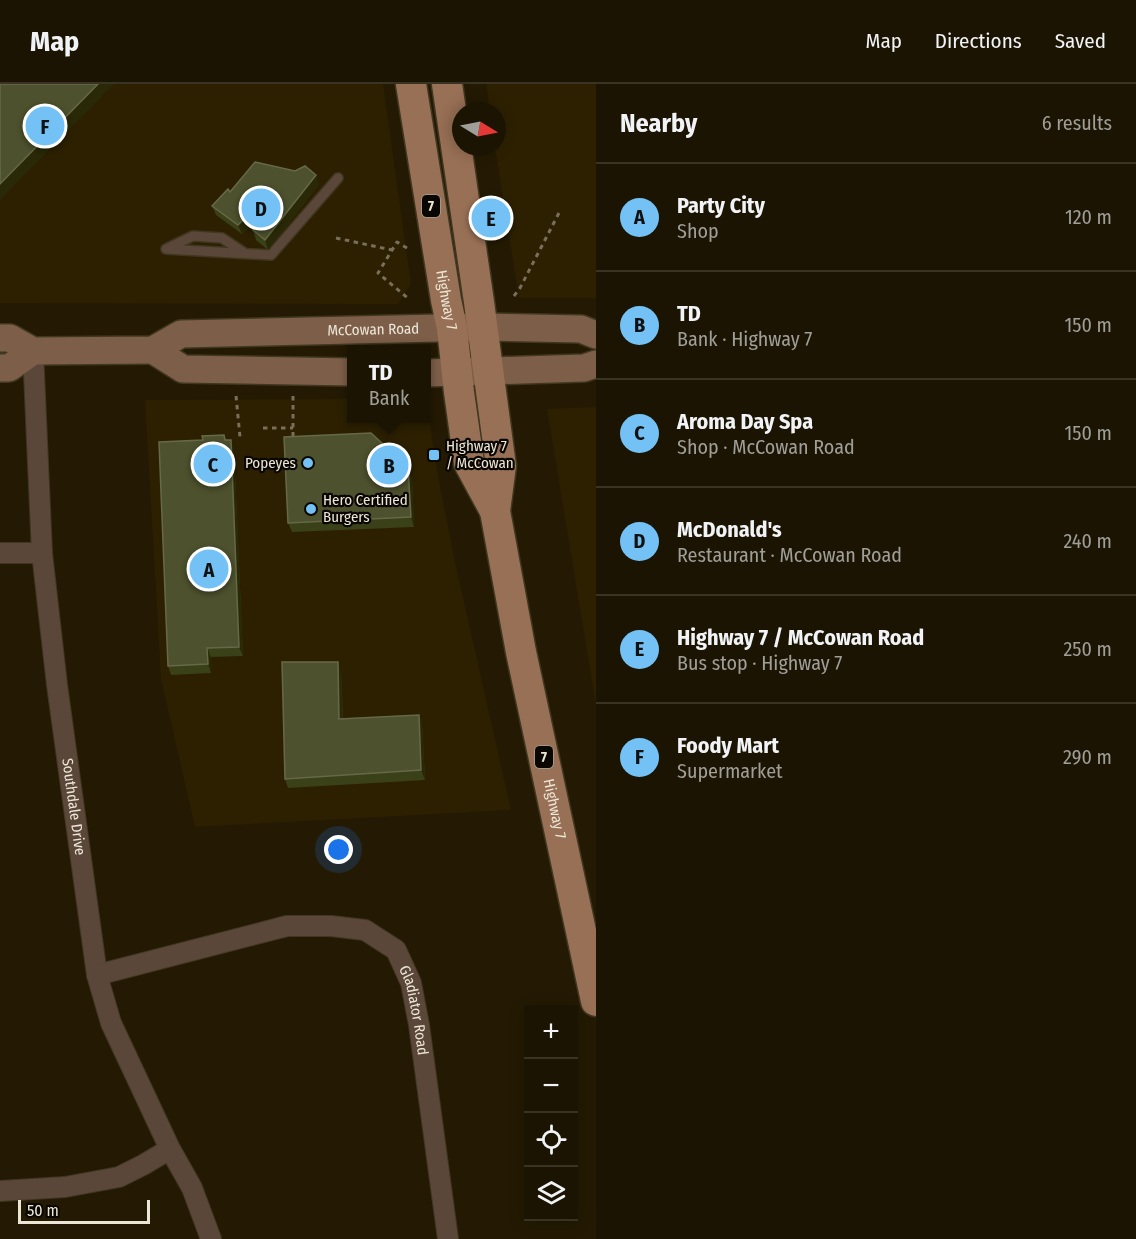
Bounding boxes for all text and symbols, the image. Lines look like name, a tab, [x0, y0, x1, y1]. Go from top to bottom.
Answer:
text: Map	[30, 25, 79, 58]
text: Map	[865, 28, 902, 54]
text: Directions	[935, 28, 1022, 54]
text: Saved	[1055, 28, 1106, 54]
north arrow	[452, 102, 506, 156]
pin: F	[26, 104, 64, 148]
text: Nearby	[620, 108, 697, 139]
text: 6 results	[1042, 111, 1112, 135]
pin: D	[242, 186, 280, 230]
text: Party City	[677, 192, 765, 219]
road number: 7	[422, 195, 440, 217]
pin: E	[472, 196, 510, 240]
text: A	[634, 205, 645, 229]
text: 120 m	[1065, 205, 1112, 229]
text: Shop	[677, 219, 719, 243]
street label: Highway 7	[432, 269, 461, 332]
text: TD	[677, 300, 701, 327]
text: B	[634, 313, 645, 337]
text: 150 m	[1065, 313, 1112, 337]
street label: McCowan Road	[327, 319, 419, 340]
text: Bank · Highway 7	[677, 327, 812, 351]
popup	[347, 345, 431, 423]
text: TD	[369, 359, 393, 386]
text: Bank	[369, 386, 409, 410]
text: Aroma Day Spa	[677, 408, 813, 435]
text: C	[634, 421, 645, 445]
text: 150 m	[1065, 421, 1112, 445]
text: Shop · McCowan Road	[677, 435, 855, 459]
place label: Highway 7 / McCowan	[446, 437, 514, 472]
pin: C	[194, 442, 232, 487]
pin: B	[370, 442, 408, 488]
marker: Highway 7 / McCowan	[427, 448, 441, 462]
place label: Popeyes	[245, 454, 296, 472]
marker: Popeyes	[301, 456, 315, 470]
place label: Hero Certified Burgers	[323, 491, 408, 526]
marker: Hero Certified Burgers	[304, 502, 318, 516]
text: McDonald's	[677, 516, 782, 543]
text: D	[634, 529, 645, 553]
text: 240 m	[1063, 529, 1112, 553]
text: Restaurant · McCowan Road	[677, 543, 902, 567]
pin: A	[190, 546, 228, 592]
text: Highway 7 / McCowan Road	[677, 624, 924, 651]
text: E	[635, 637, 644, 661]
text: 250 m	[1064, 637, 1112, 661]
text: Bus stop · Highway 7	[677, 651, 842, 675]
text: Foody Mart	[677, 732, 779, 759]
text: F	[635, 745, 644, 769]
text: 290 m	[1063, 745, 1112, 769]
road number: 7	[535, 746, 553, 768]
street label: Southdale Drive	[58, 757, 89, 857]
text: Supermarket	[677, 759, 783, 783]
street label: Highway 7	[540, 777, 570, 841]
your location	[324, 835, 353, 864]
street label: Gladiator Road	[395, 963, 432, 1056]
map controls	[524, 1005, 578, 1221]
button: +	[524, 1005, 578, 1059]
button: −	[524, 1059, 578, 1113]
button: locate	[524, 1113, 578, 1167]
button: layers	[524, 1167, 578, 1221]
scale bar	[18, 1197, 150, 1224]
text: 50 m	[27, 1201, 59, 1220]

